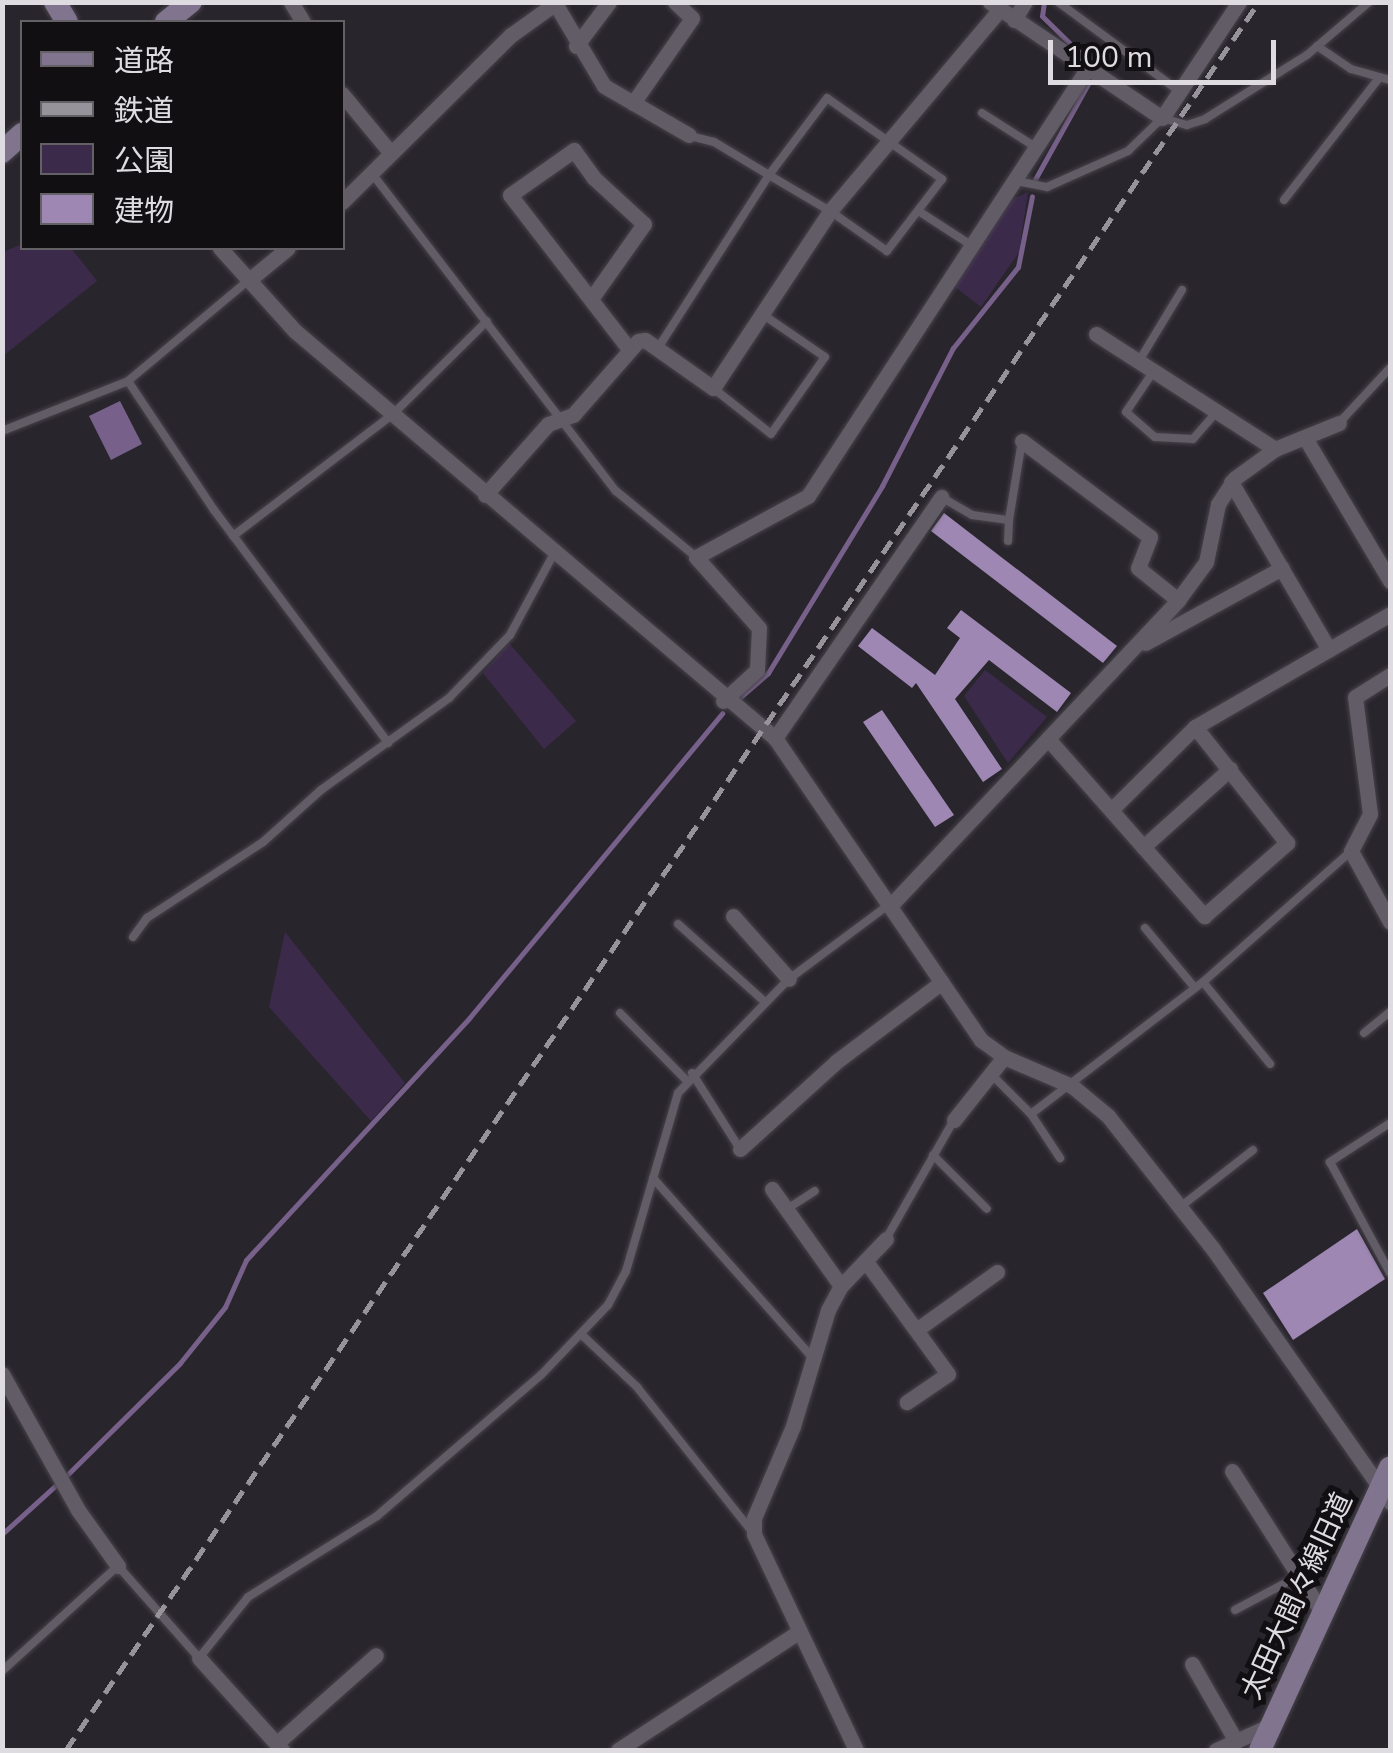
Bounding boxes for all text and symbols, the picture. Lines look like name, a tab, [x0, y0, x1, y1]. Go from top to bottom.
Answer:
legend	[20, 20, 345, 250]
scale bar	[1053, 20, 1280, 82]
text: 100 m	[1065, 37, 1152, 78]
text: 道路	[114, 41, 174, 82]
text: 鉄道	[114, 91, 174, 132]
text: 公園	[114, 141, 174, 182]
text: 建物	[114, 191, 174, 232]
street label: 太田大間々線旧道	[1234, 1487, 1360, 1705]

